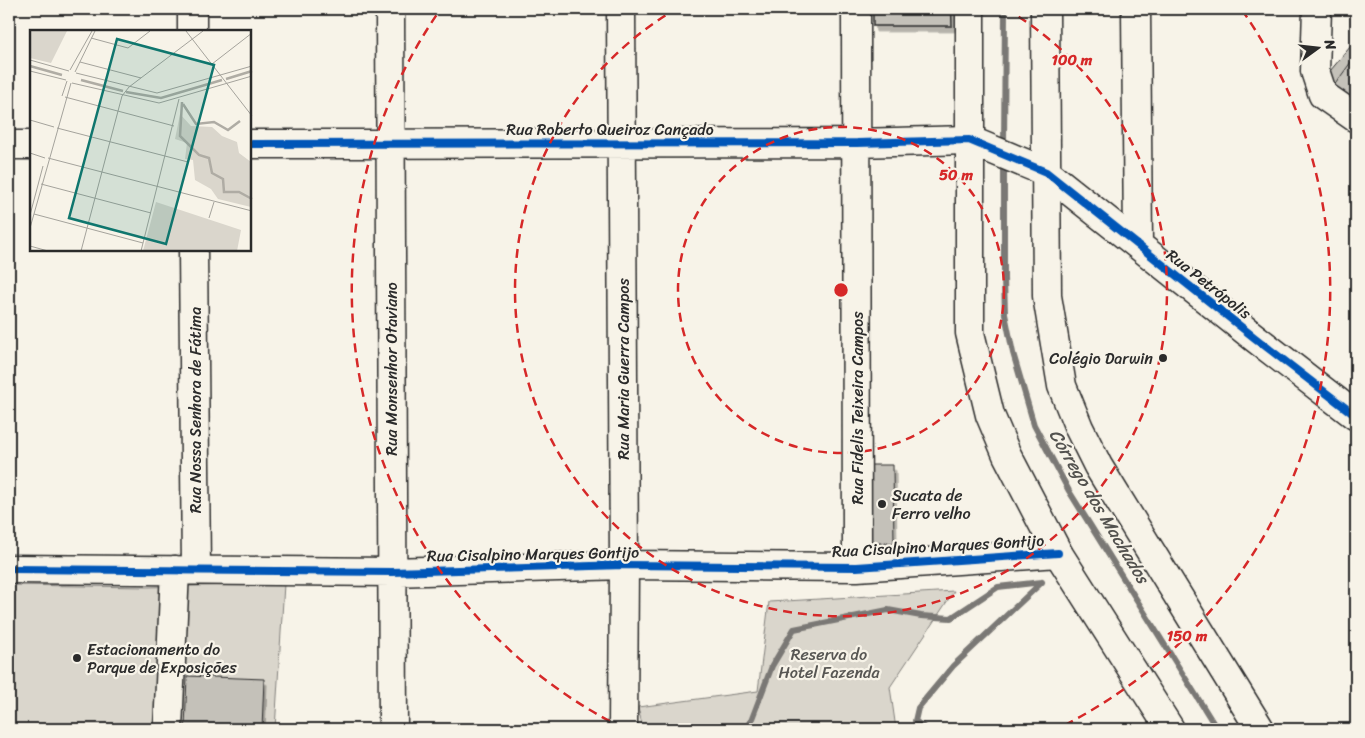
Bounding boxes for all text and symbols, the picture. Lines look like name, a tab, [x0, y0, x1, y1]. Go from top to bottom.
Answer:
north arrow	[1292, 22, 1342, 72]
inset map	[30, 30, 251, 251]
text: N	[1316, 36, 1343, 53]
text: 100 m	[1052, 47, 1093, 73]
street label: Rua Roberto Queiroz Cançado	[506, 115, 714, 144]
text: 50 m	[939, 162, 974, 188]
street label: Rua Petrópolis	[1160, 241, 1259, 327]
street label: Rua Maria Guerra Campos	[609, 278, 638, 460]
centre of rings	[832, 281, 850, 299]
street label: Rua Monsenhor Otaviano	[377, 282, 406, 456]
street label: Rua Nossa Senhora de Fátima	[181, 307, 210, 513]
street label: Rua Fidelis Teixeira Campos	[843, 311, 872, 505]
place label: Colégio Darwin	[1049, 344, 1153, 373]
marker: Colégio Darwin	[1157, 352, 1169, 364]
water label: Córrego dos Machados	[1040, 422, 1159, 592]
place label: Sucata de Ferro velho	[892, 481, 971, 528]
marker: Sucata de Ferro velho	[876, 498, 888, 510]
street label: Rua Cisalpino Marques Gontijo	[831, 526, 1045, 566]
street label: Rua Cisalpino Marques Gontijo	[427, 538, 639, 570]
text: 150 m	[1167, 623, 1208, 649]
place label: Estacionamento do Parque de Exposições	[87, 635, 237, 682]
park label: Reserva do Hotel Fazenda	[778, 640, 880, 687]
marker: Estacionamento do Parque de Exposições	[71, 652, 83, 664]

